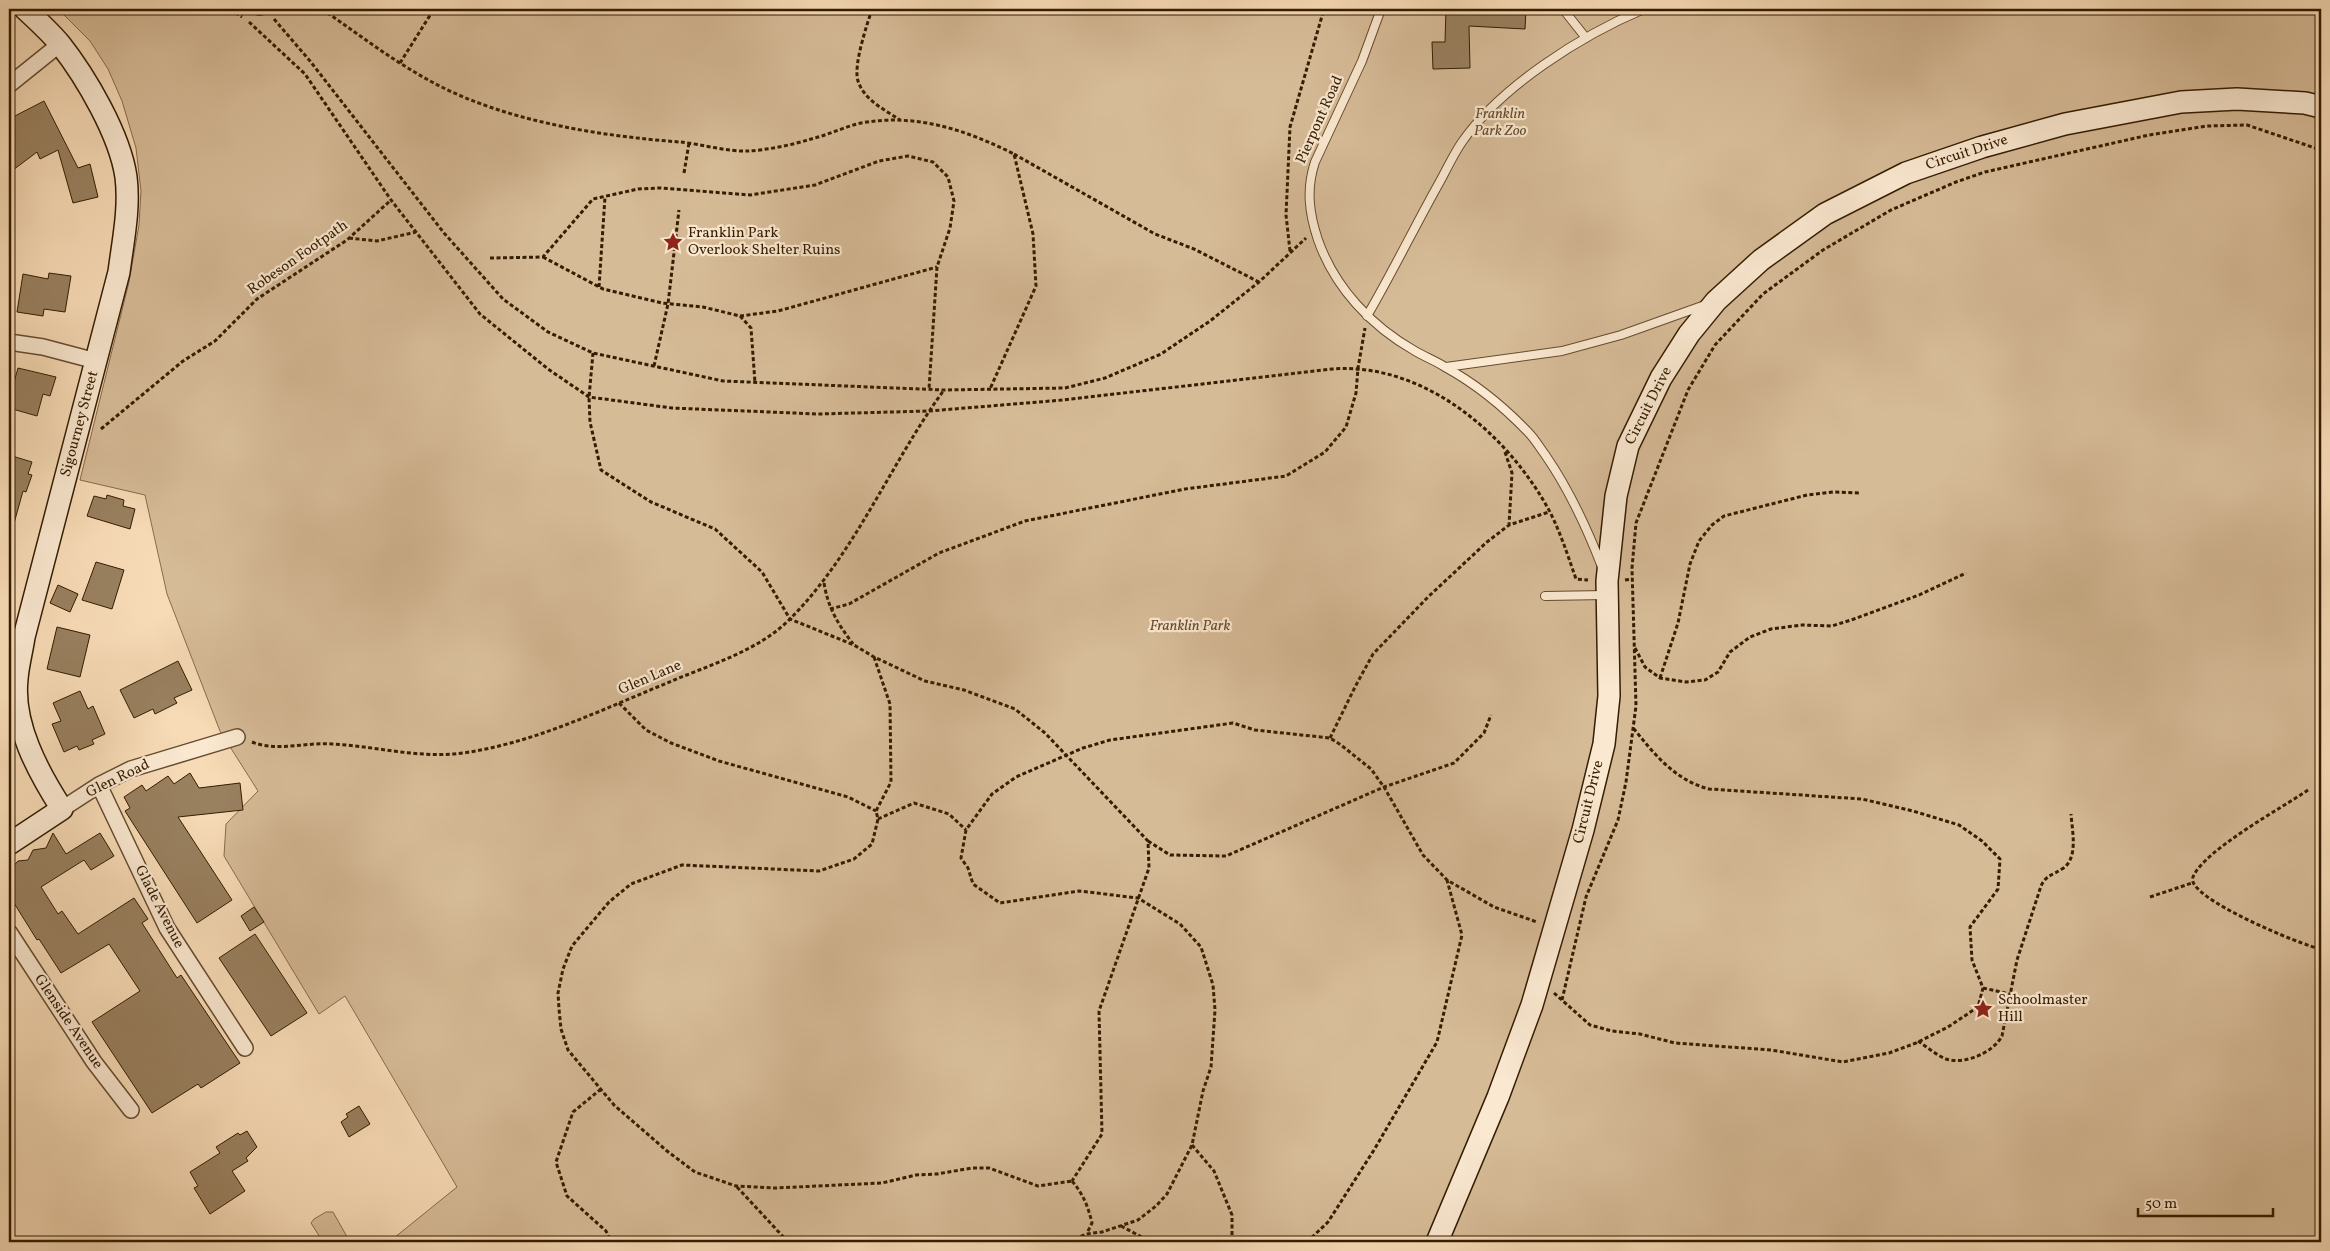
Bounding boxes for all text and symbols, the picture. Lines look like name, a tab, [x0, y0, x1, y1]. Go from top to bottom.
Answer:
street label: Pierpont Road	[1291, 73, 1349, 167]
park label: Franklin Park Zoo	[1474, 104, 1526, 142]
street label: Circuit Drive	[1923, 130, 2011, 176]
street label: Robeson Footpath	[243, 215, 353, 301]
place label: Franklin Park Overlook Shelter Ruins	[688, 223, 841, 261]
place icon: Franklin Park Overlook Shelter Ruins	[662, 231, 684, 253]
street label: Circuit Drive	[1620, 363, 1678, 449]
street label: Sigourney Street	[56, 369, 104, 479]
park label: Franklin Park	[1150, 616, 1230, 637]
street label: Glen Lane	[615, 655, 685, 701]
street label: Glen Road	[83, 755, 153, 803]
street label: Circuit Drive	[1569, 758, 1609, 846]
street label: Glade Avenue	[129, 862, 189, 952]
street label: Glenside Avenue	[29, 970, 107, 1074]
place label: Schoolmaster Hill	[1998, 990, 2088, 1028]
place icon: Schoolmaster Hill	[1972, 998, 1994, 1020]
scale bar	[2138, 1186, 2272, 1218]
text: 50 m	[2145, 1194, 2177, 1215]

